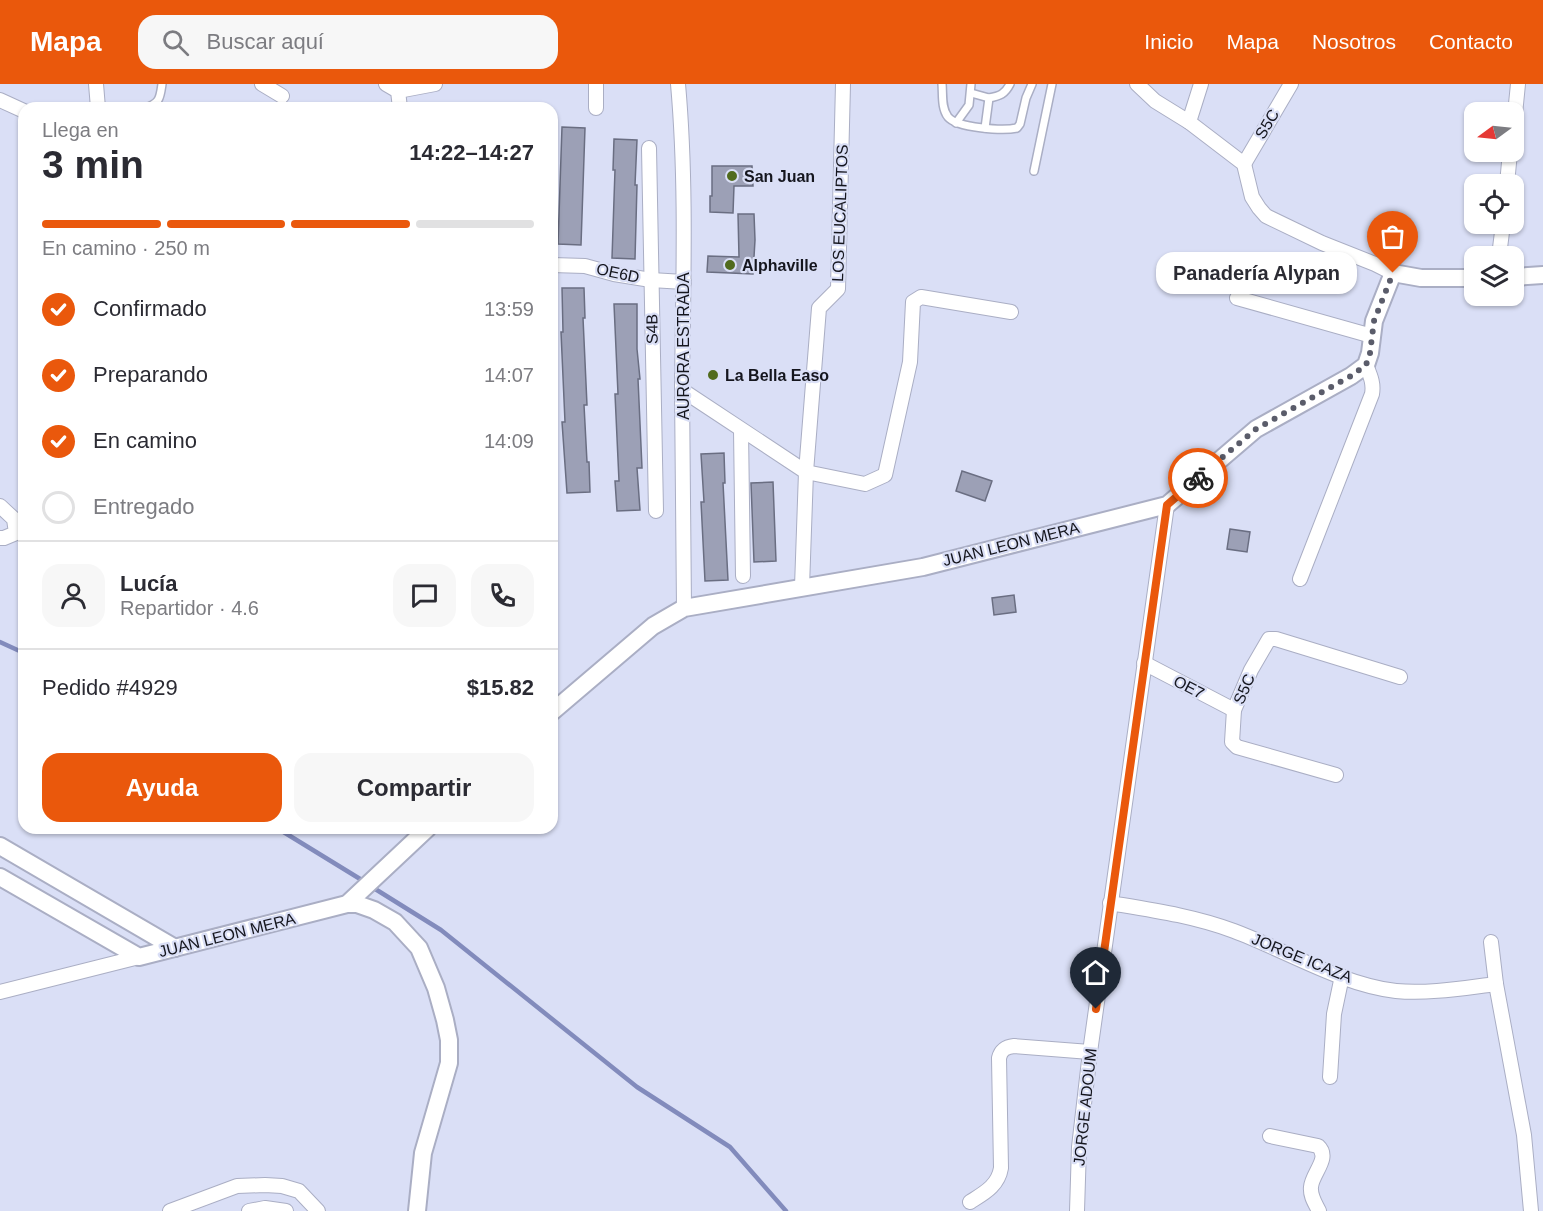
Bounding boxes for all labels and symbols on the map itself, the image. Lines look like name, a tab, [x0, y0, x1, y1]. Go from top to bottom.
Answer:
north arrow	[1464, 102, 1524, 162]
street label: S5C	[1252, 106, 1282, 142]
street label: LOS EUCALIPTOS	[829, 144, 851, 282]
place label: San Juan	[744, 168, 815, 185]
marker: San Juan	[725, 169, 739, 183]
pin	[1367, 211, 1418, 273]
callout: Panadería Alypan	[1156, 252, 1357, 294]
place label: Alphaville	[742, 257, 818, 274]
marker: Alphaville	[723, 258, 737, 272]
street label: OE6D	[595, 260, 641, 286]
street label: AURORA ESTRADA	[675, 272, 692, 420]
street label: S4B	[643, 314, 661, 344]
place label: La Bella Easo	[725, 367, 829, 384]
marker: La Bella Easo	[706, 368, 720, 382]
courier	[1168, 448, 1228, 508]
street label: JUAN LEON MERA	[941, 519, 1082, 569]
street label: S5C	[1230, 671, 1258, 707]
street label: OE7	[1171, 672, 1207, 702]
street label: JUAN LEON MERA	[157, 910, 298, 960]
street label: JORGE ICAZA	[1249, 930, 1355, 986]
pin	[1070, 947, 1121, 1009]
street label: JORGE ADOUM	[1070, 1047, 1100, 1167]

